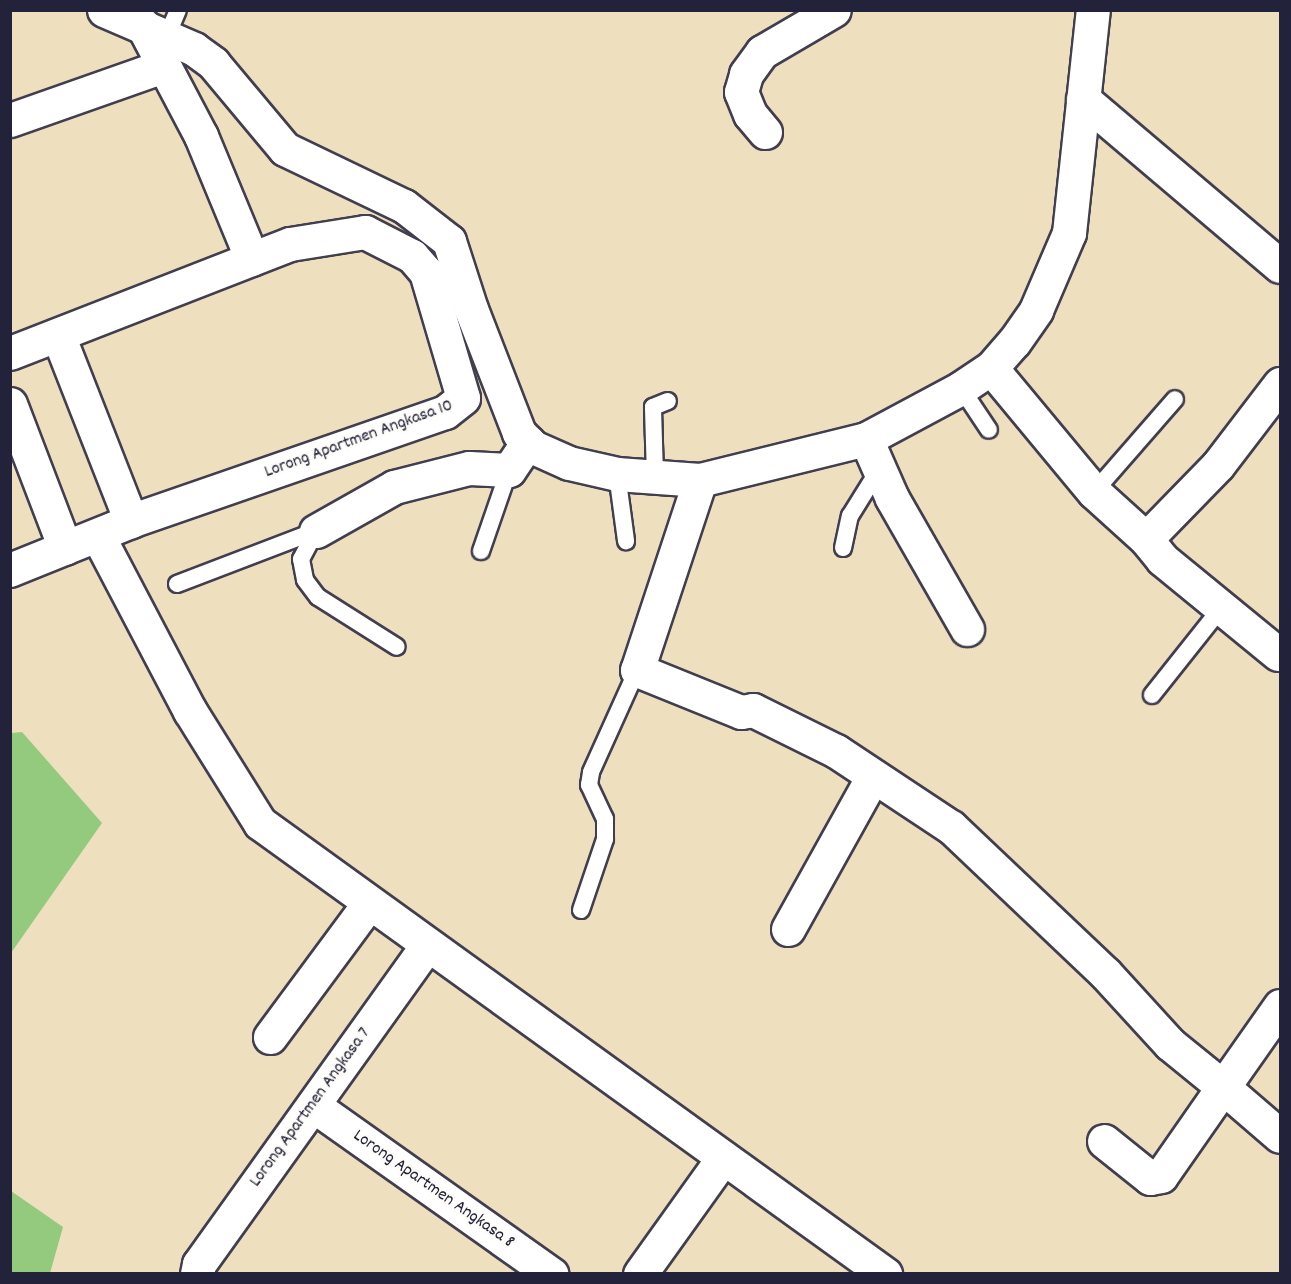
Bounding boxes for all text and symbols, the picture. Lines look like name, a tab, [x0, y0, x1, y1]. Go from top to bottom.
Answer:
street label: Lorong Apartmen Angkasa 10	[262, 396, 456, 484]
street label: Lorong Apartmen Angkasa 7	[246, 1024, 376, 1192]
street label: Lorong Apartmen Angkasa 8	[348, 1126, 518, 1254]

